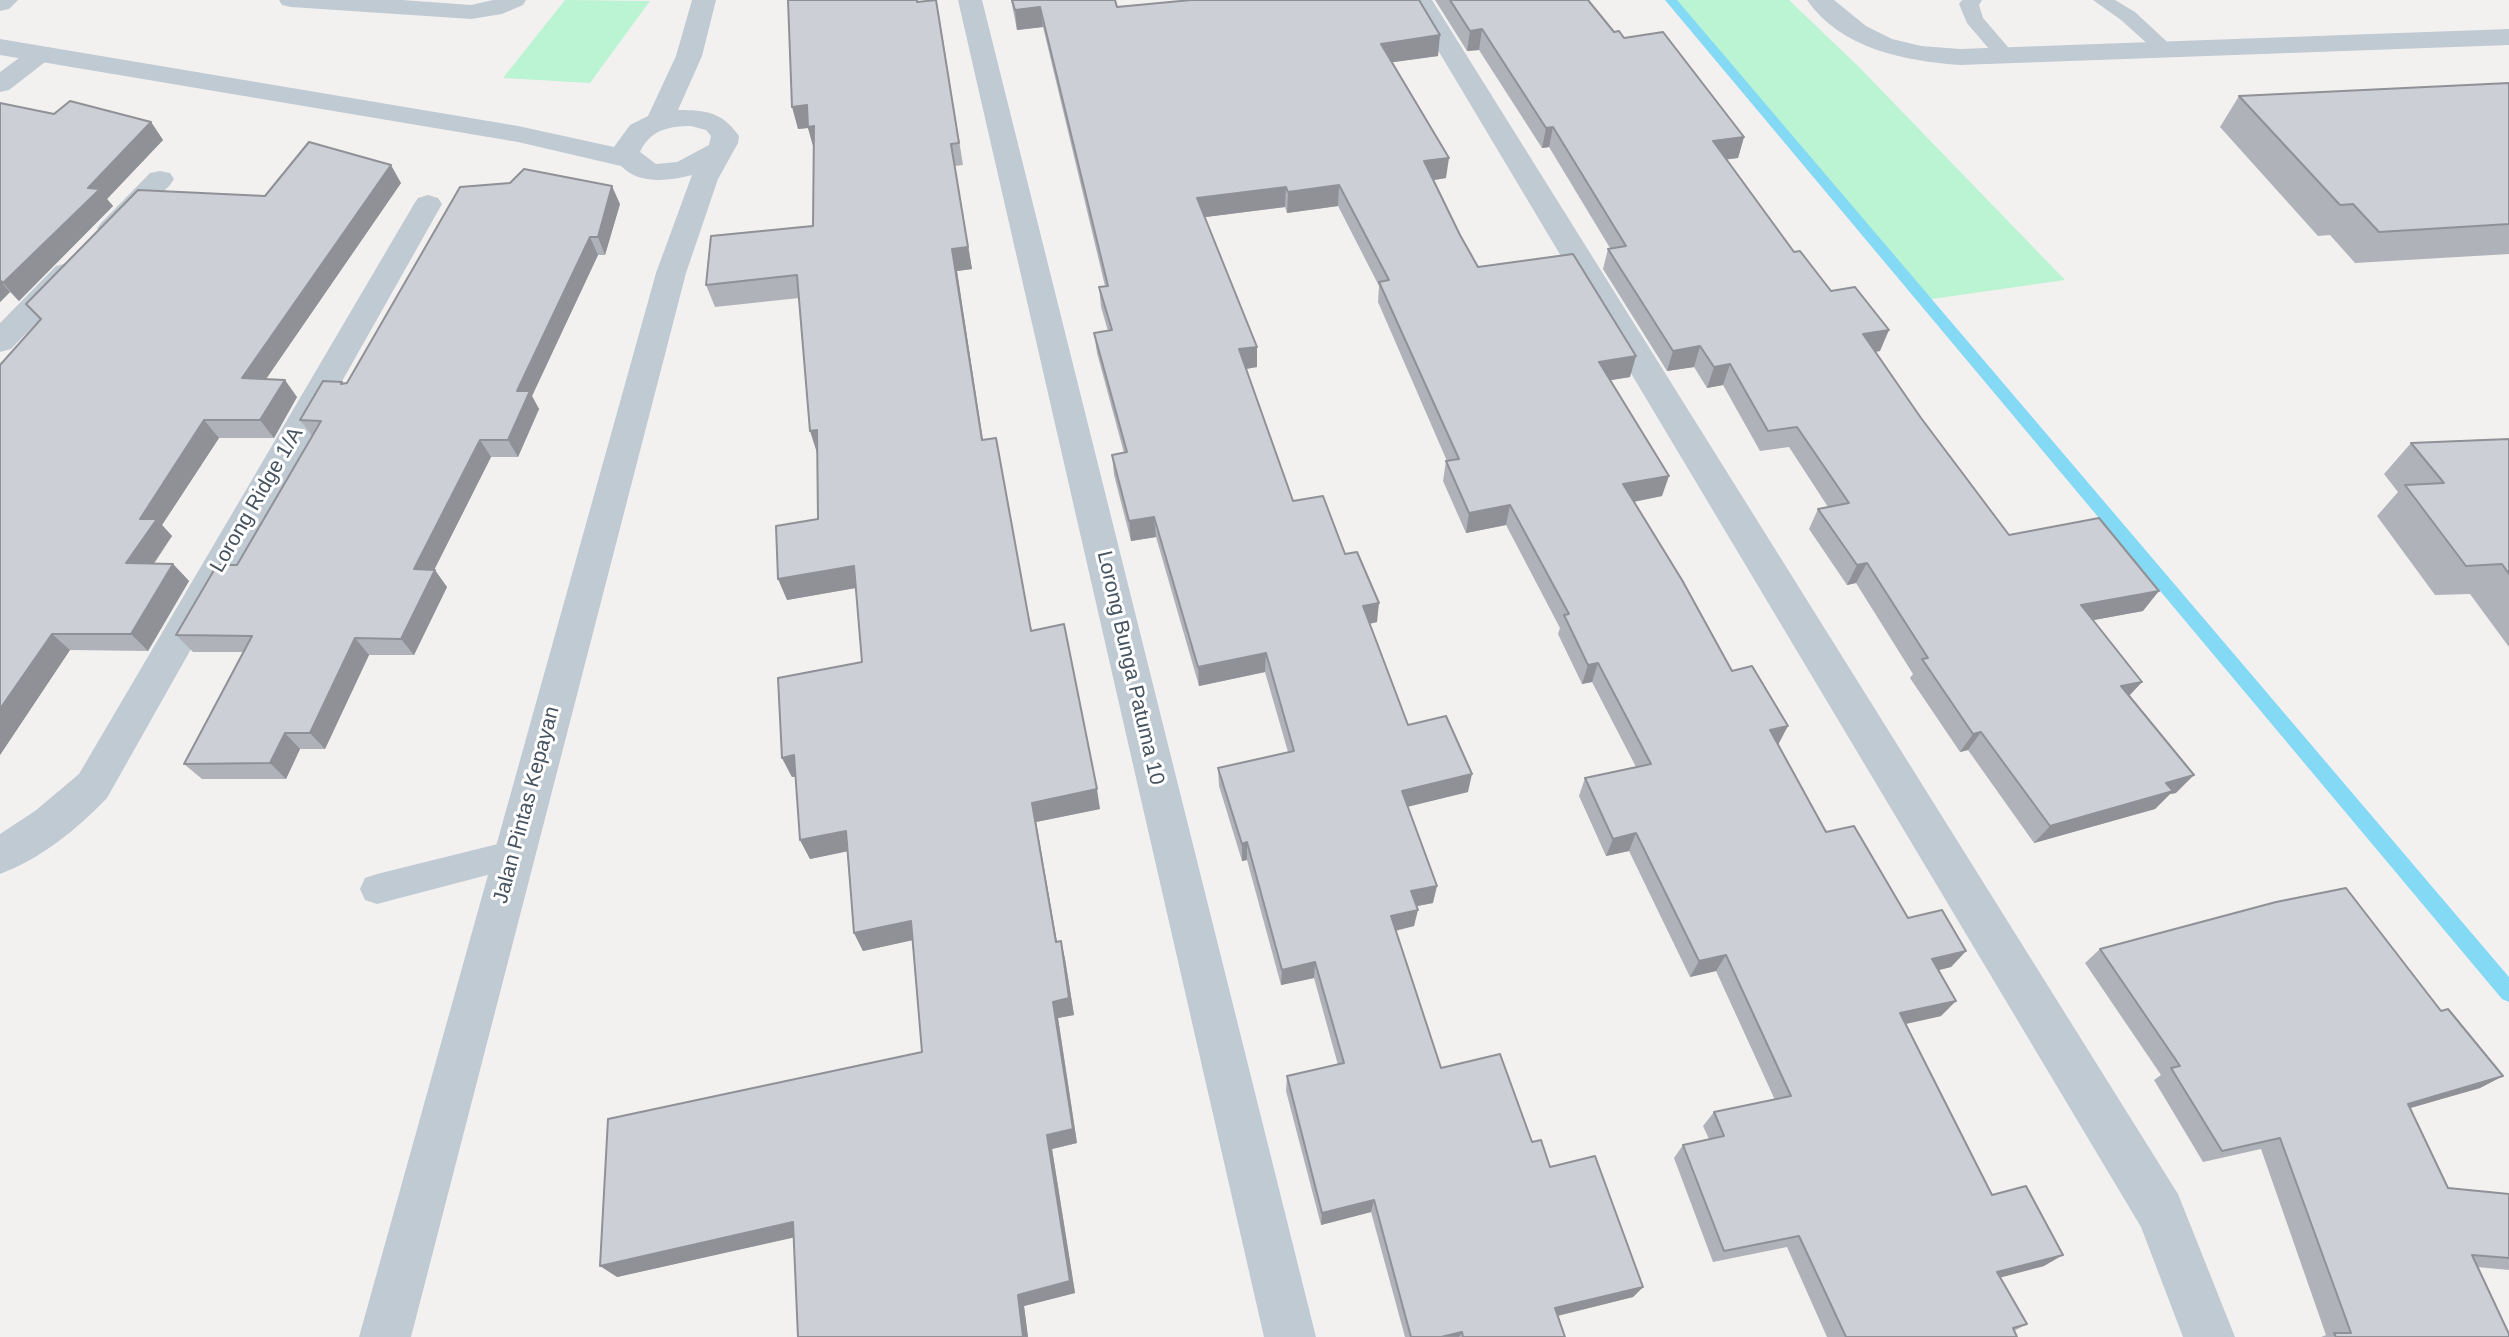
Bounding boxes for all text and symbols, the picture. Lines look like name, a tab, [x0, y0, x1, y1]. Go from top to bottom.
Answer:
street label: Lorong Ridge 1/A	[205, 423, 309, 577]
street label: Lorong Bunga Patuma 10	[1091, 549, 1169, 787]
street label: Jalan Pintas Kepayan	[489, 704, 565, 906]

